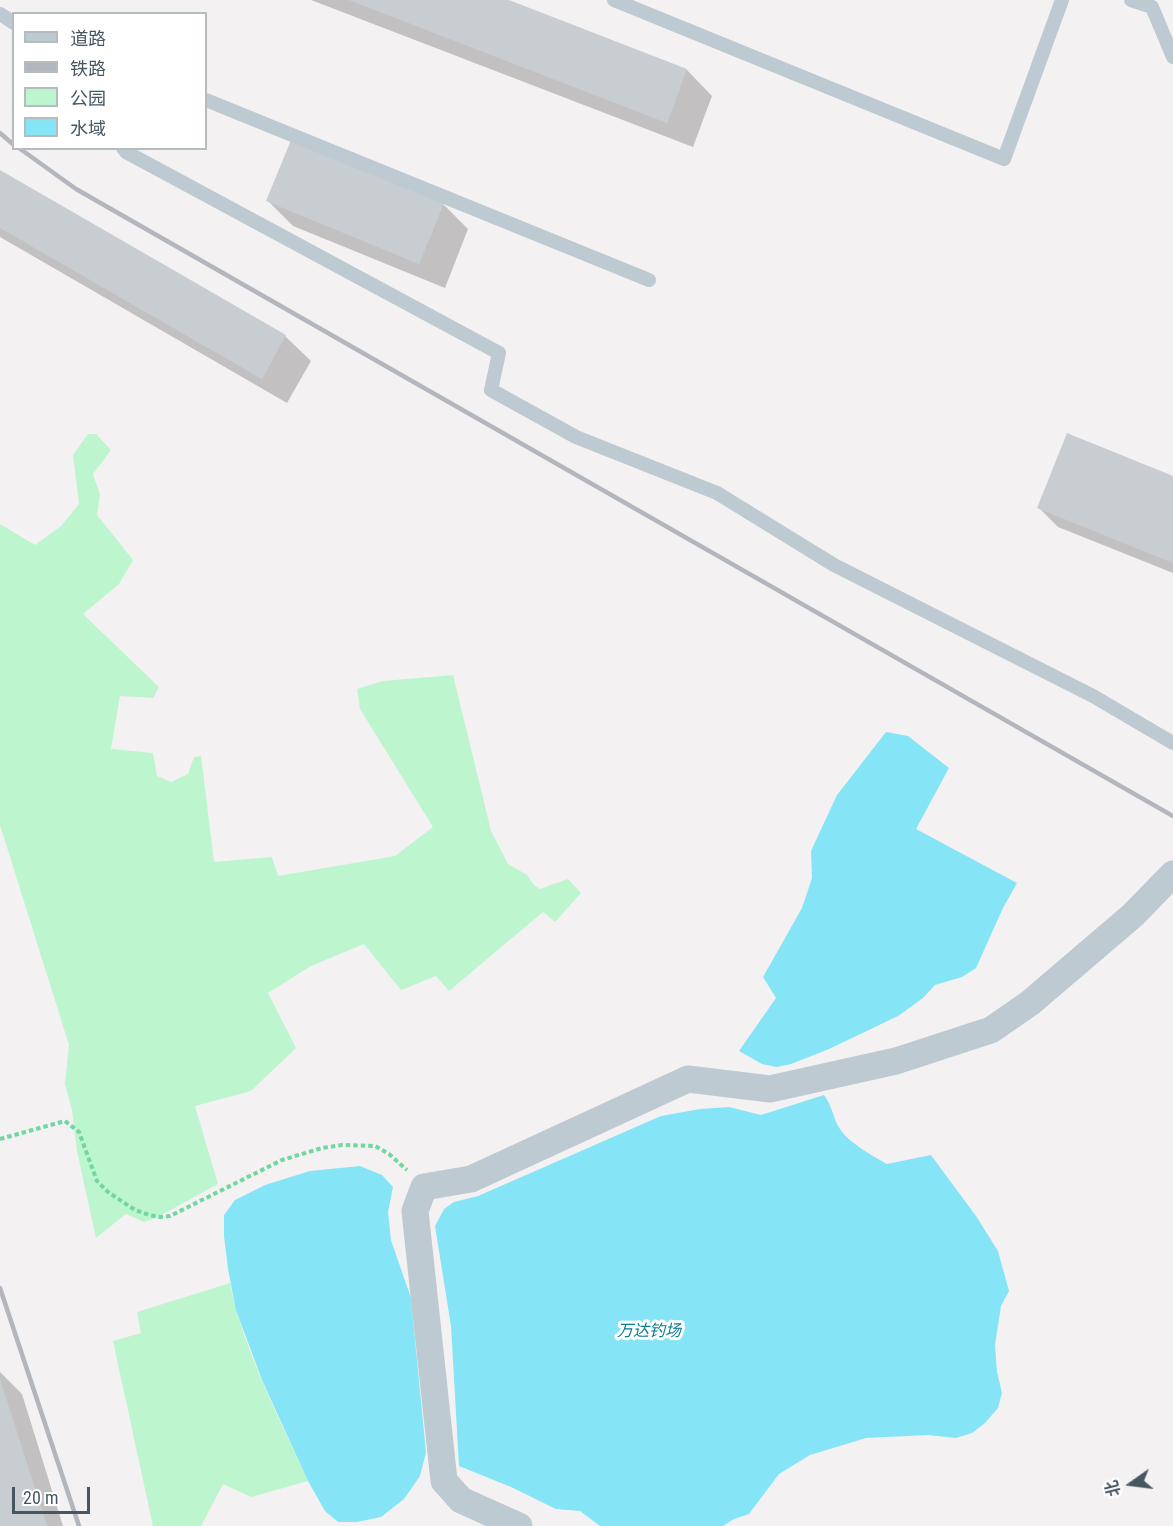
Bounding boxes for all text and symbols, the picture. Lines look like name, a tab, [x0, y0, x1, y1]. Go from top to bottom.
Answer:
legend	[12, 12, 207, 150]
text: 道路	[70, 28, 106, 49]
text: 铁路	[70, 58, 106, 79]
text: 公园	[70, 88, 106, 109]
text: 水域	[70, 118, 106, 139]
water label: 万达钓场	[617, 1322, 681, 1342]
north arrow	[1101, 1454, 1161, 1514]
scale bar	[15, 1475, 93, 1513]
text: 北	[1102, 1478, 1124, 1499]
text: 20 m	[23, 1487, 58, 1508]

